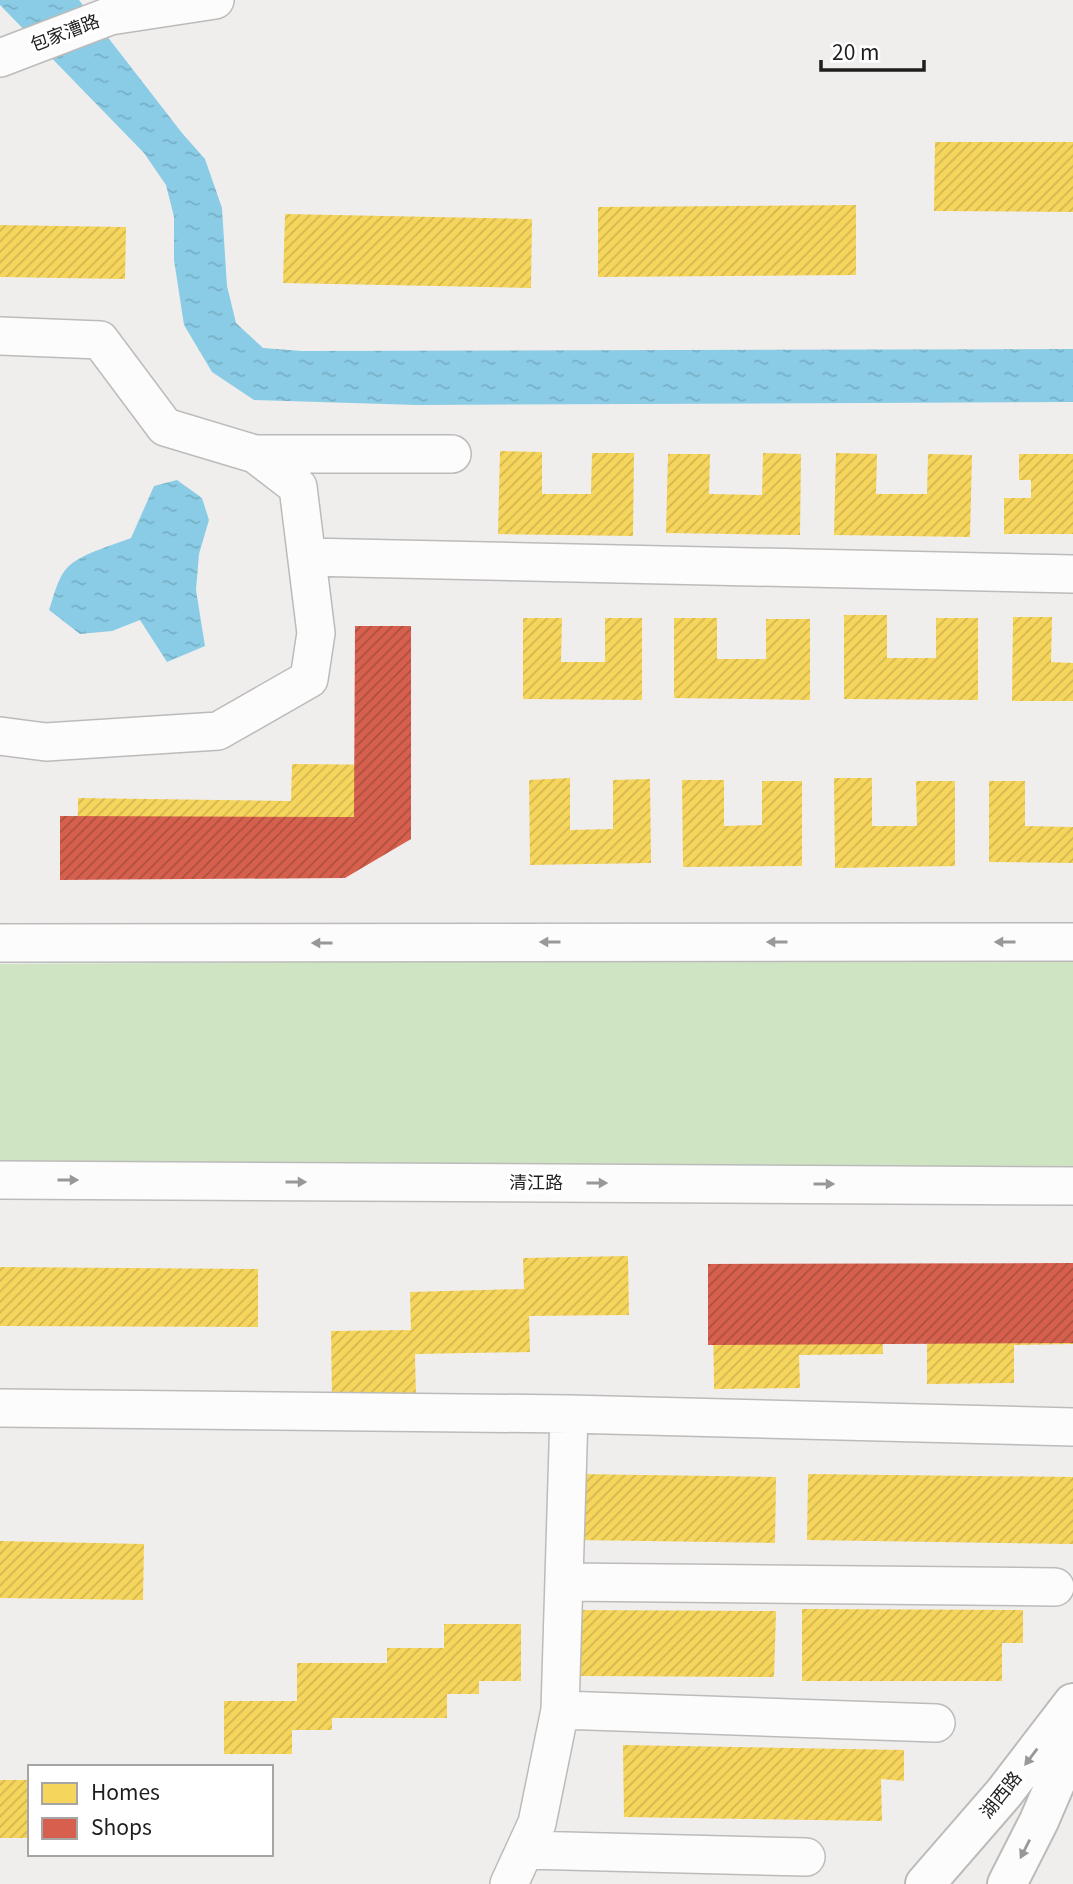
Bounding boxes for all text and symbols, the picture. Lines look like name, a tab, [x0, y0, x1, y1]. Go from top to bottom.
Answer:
street label: 包家漕路	[26, 6, 103, 56]
scale bar	[821, 28, 924, 72]
text: 20 m	[832, 36, 879, 66]
one-way arrow	[539, 936, 561, 948]
one-way arrow	[766, 936, 788, 948]
one-way arrow	[994, 936, 1016, 948]
one-way arrow	[311, 937, 333, 949]
street label: 清江路	[509, 1168, 563, 1194]
one-way arrow	[57, 1174, 79, 1186]
one-way arrow	[285, 1176, 307, 1188]
one-way arrow	[586, 1177, 608, 1189]
one-way arrow	[813, 1178, 835, 1190]
one-way arrow	[1024, 1748, 1039, 1766]
legend	[28, 1765, 273, 1856]
street label: 湖西路	[972, 1765, 1027, 1823]
text: Homes	[91, 1776, 160, 1806]
text: Shops	[91, 1811, 152, 1841]
one-way arrow	[1019, 1839, 1031, 1859]

